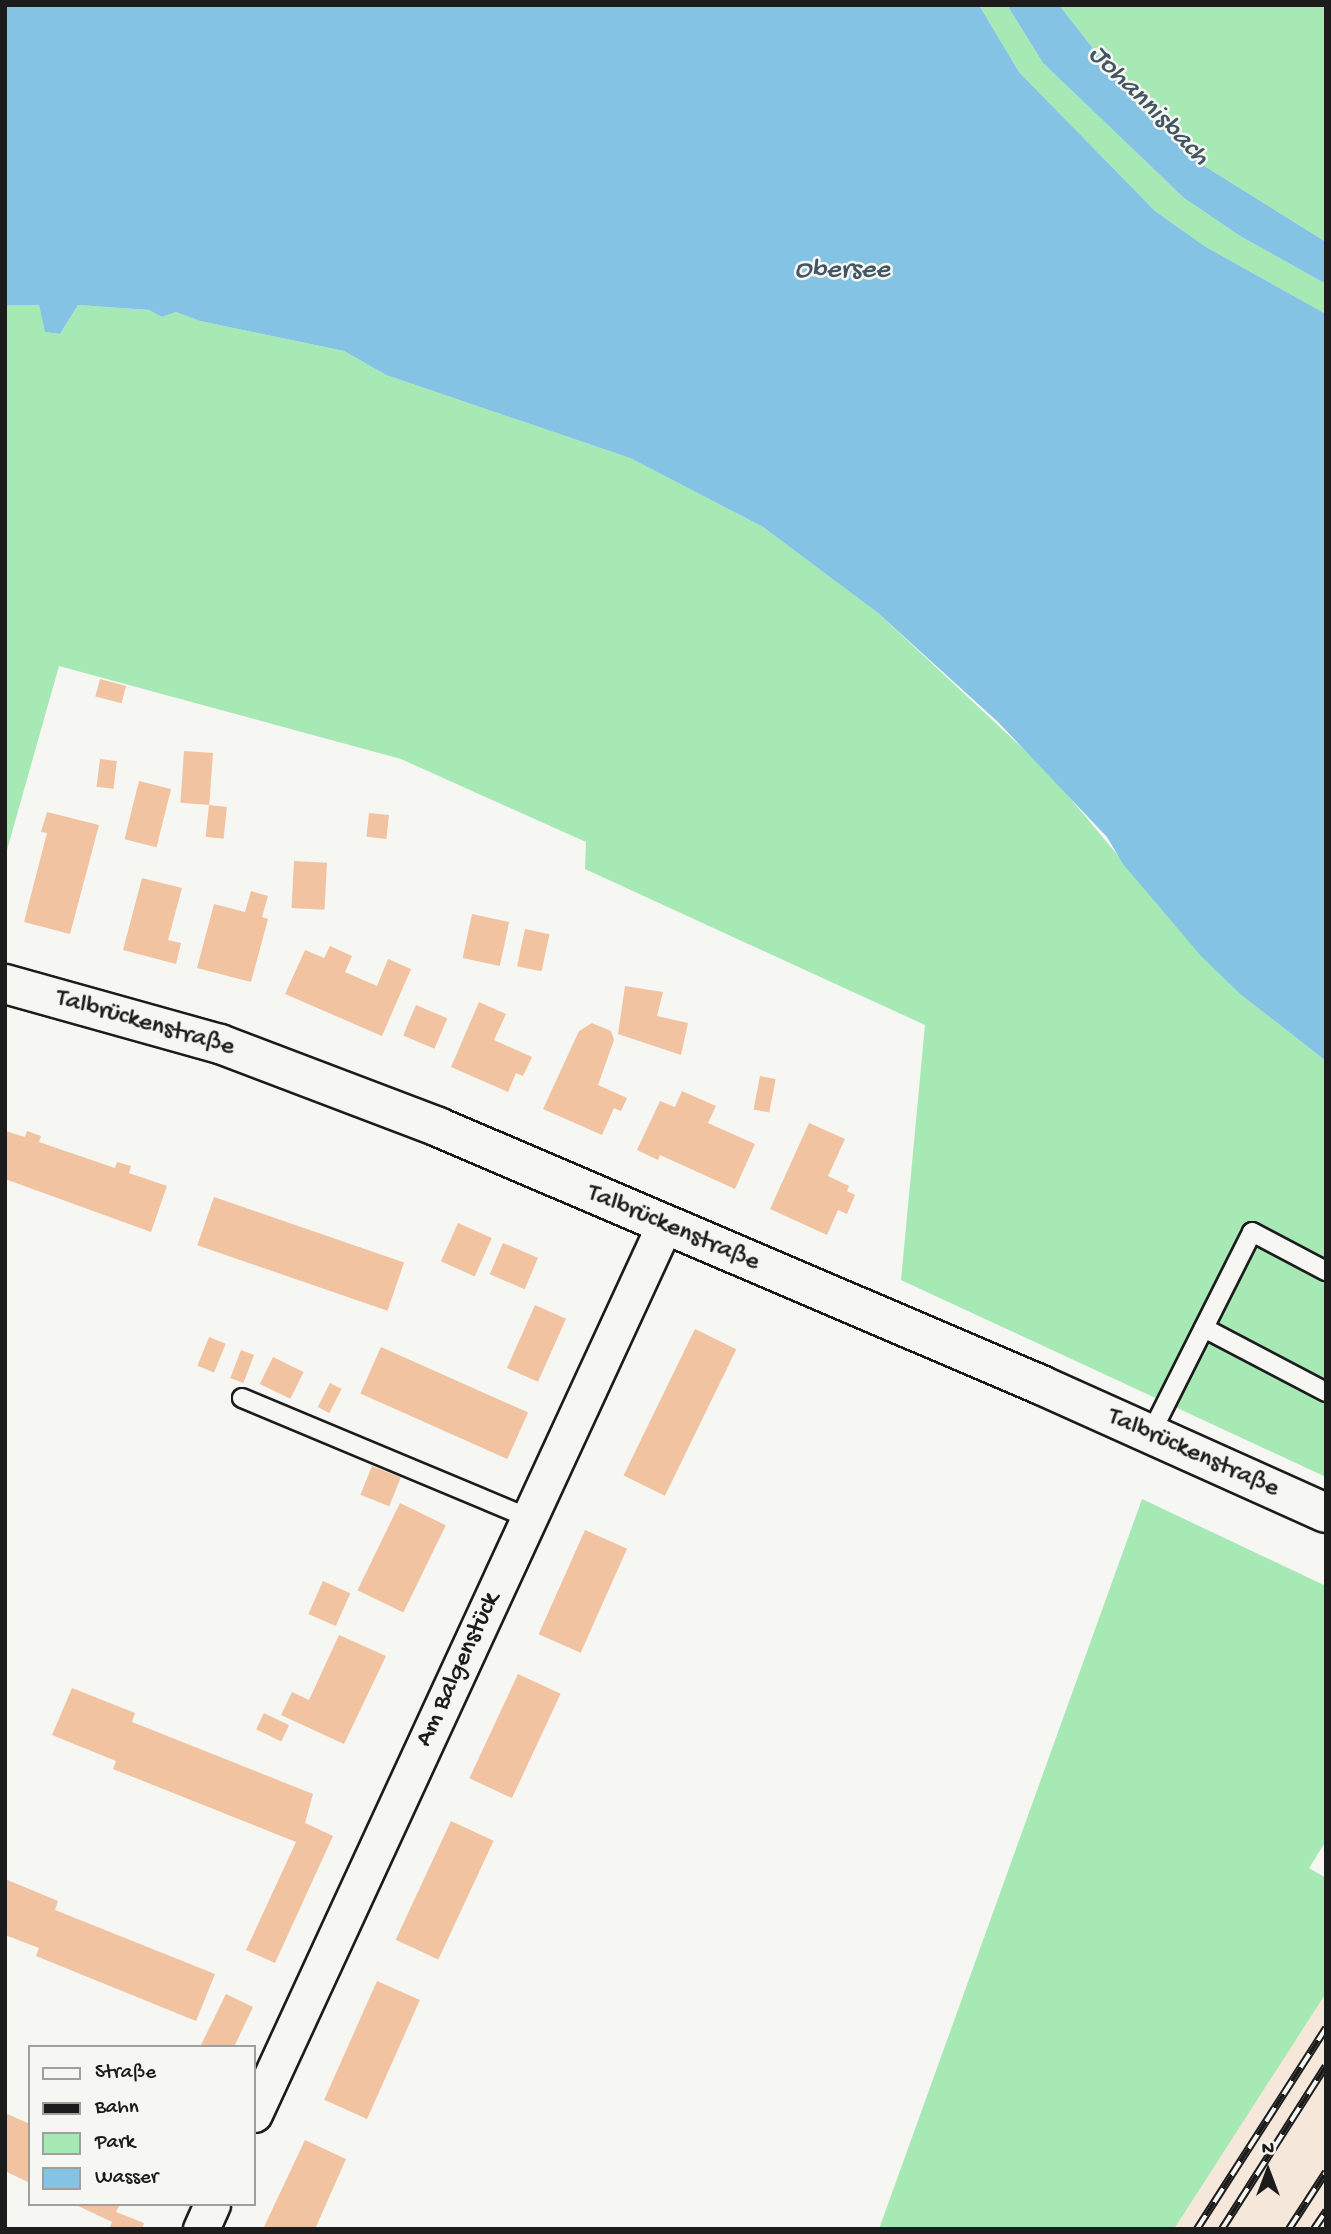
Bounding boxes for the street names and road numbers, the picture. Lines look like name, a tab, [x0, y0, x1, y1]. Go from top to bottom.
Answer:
street label: Talbrückenstraße	[52, 984, 238, 1064]
street label: Talbrückenstraße	[582, 1179, 764, 1279]
street label: Talbrückenstraße	[1102, 1402, 1284, 1506]
street label: Am Balgenstück	[410, 1588, 508, 1752]

